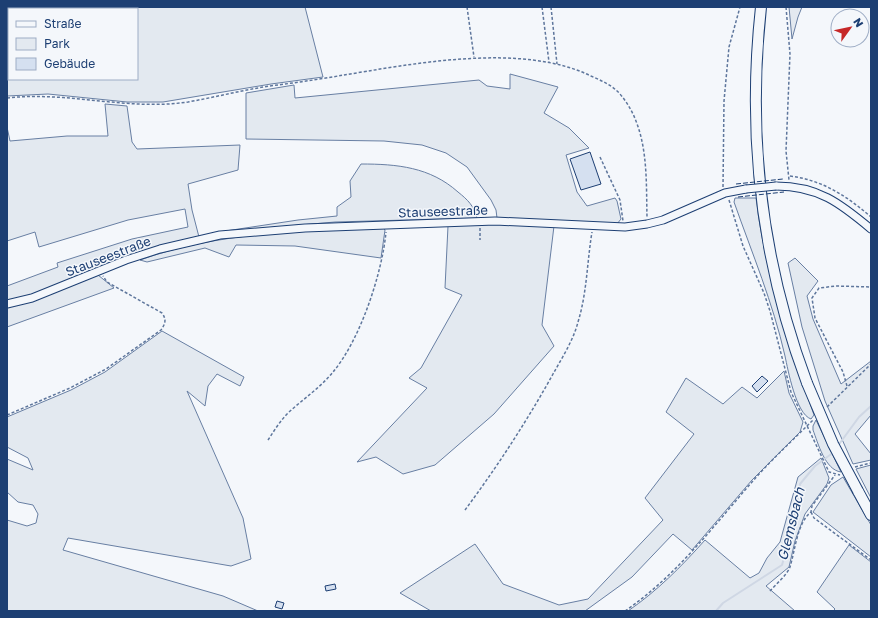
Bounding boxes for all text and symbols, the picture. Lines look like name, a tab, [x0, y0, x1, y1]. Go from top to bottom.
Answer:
legend	[8, 8, 138, 80]
north arrow	[830, 8, 870, 48]
text: N	[851, 15, 867, 29]
text: Straße	[44, 16, 82, 31]
text: Park	[44, 36, 70, 51]
text: Gebäude	[44, 56, 95, 71]
street label: Stauseestraße	[398, 201, 488, 221]
street label: Stauseestraße	[63, 232, 153, 280]
water label: Glemsbach	[773, 484, 808, 562]

